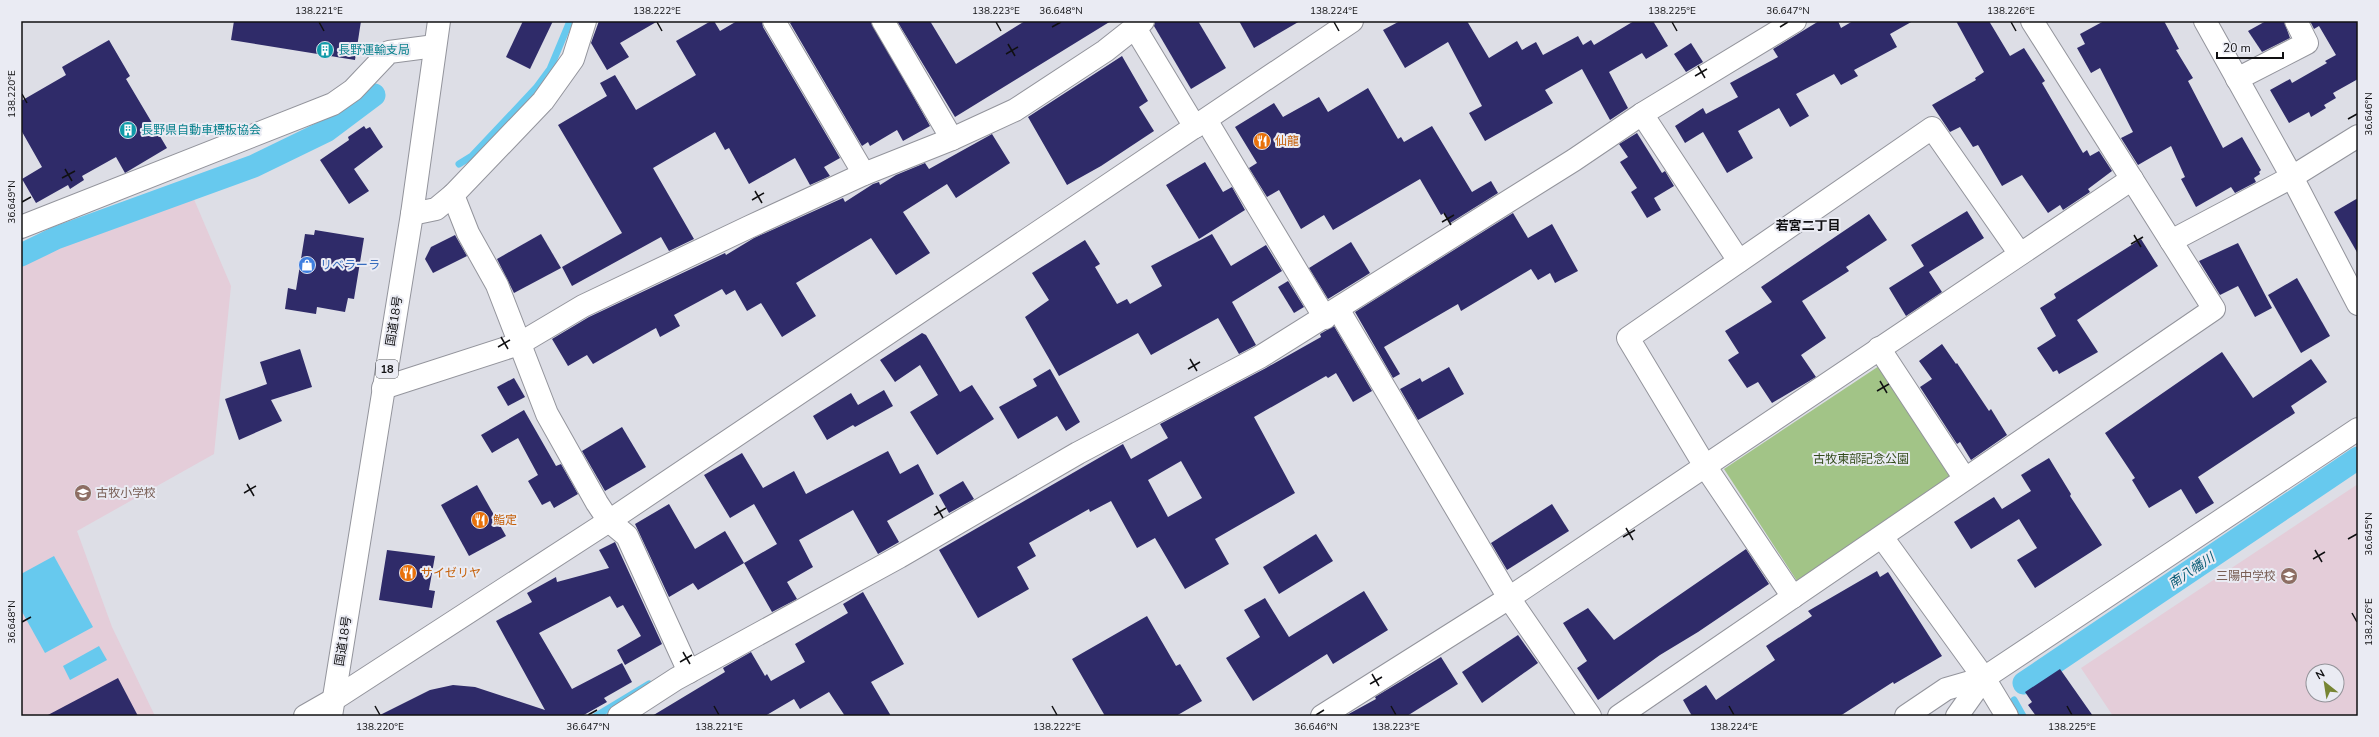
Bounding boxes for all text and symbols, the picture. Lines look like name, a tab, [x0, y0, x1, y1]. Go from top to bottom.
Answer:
text: 138.221°E	[295, 4, 343, 18]
text: 138.222°E	[633, 4, 681, 18]
text: 138.223°E	[972, 4, 1020, 18]
text: 36.648°N	[1039, 4, 1083, 18]
text: 138.224°E	[1310, 4, 1358, 18]
text: 138.225°E	[1648, 4, 1696, 18]
text: 36.647°N	[1766, 4, 1810, 18]
text: 138.226°E	[1987, 4, 2035, 18]
scale bar	[2217, 34, 2283, 60]
building icon: 長野運輸支局	[315, 40, 335, 60]
text: 20 m	[2223, 40, 2251, 56]
place label: 長野運輸支局	[338, 42, 410, 58]
text: 138.220°E	[5, 70, 19, 118]
text: 36.646°N	[2362, 92, 2376, 136]
building icon: 長野県自動車標板協会	[118, 120, 138, 140]
place label: 長野県自動車標板協会	[141, 122, 261, 138]
restaurant icon: 仙龍	[1252, 131, 1272, 151]
place label: 仙龍	[1275, 133, 1299, 149]
text: 36.649°N	[5, 180, 19, 224]
district label: 若宮二丁目	[1775, 217, 1841, 235]
shop icon: リベラーラ	[297, 255, 317, 275]
place label: リベラーラ	[320, 257, 380, 273]
street label: 国道18号	[382, 295, 406, 347]
road number: 18	[376, 360, 398, 378]
park label: 古牧東部記念公園	[1813, 451, 1909, 467]
school or university icon: 古牧小学校	[73, 483, 93, 503]
place label: 古牧小学校	[96, 485, 156, 501]
restaurant icon: 鮨定	[470, 510, 490, 530]
place label: 鮨定	[493, 512, 517, 528]
text: 36.645°N	[2362, 512, 2376, 556]
water label: 南八幡川	[2165, 548, 2220, 593]
restaurant icon: サイゼリヤ	[398, 563, 418, 583]
place label: サイゼリヤ	[421, 565, 481, 581]
school or university icon: 三陽中学校	[2279, 566, 2299, 586]
place label: 三陽中学校	[2216, 568, 2276, 584]
text: 138.226°E	[2362, 598, 2376, 646]
text: 36.648°N	[5, 600, 19, 644]
street label: 国道18号	[331, 615, 355, 667]
north arrow	[2305, 663, 2345, 703]
text: N	[2313, 666, 2328, 683]
text: 138.220°E	[356, 720, 404, 734]
text: 36.647°N	[566, 720, 610, 734]
text: 138.221°E	[695, 720, 743, 734]
text: 138.222°E	[1033, 720, 1081, 734]
text: 36.646°N	[1294, 720, 1338, 734]
text: 138.223°E	[1372, 720, 1420, 734]
text: 138.224°E	[1710, 720, 1758, 734]
text: 138.225°E	[2048, 720, 2096, 734]

